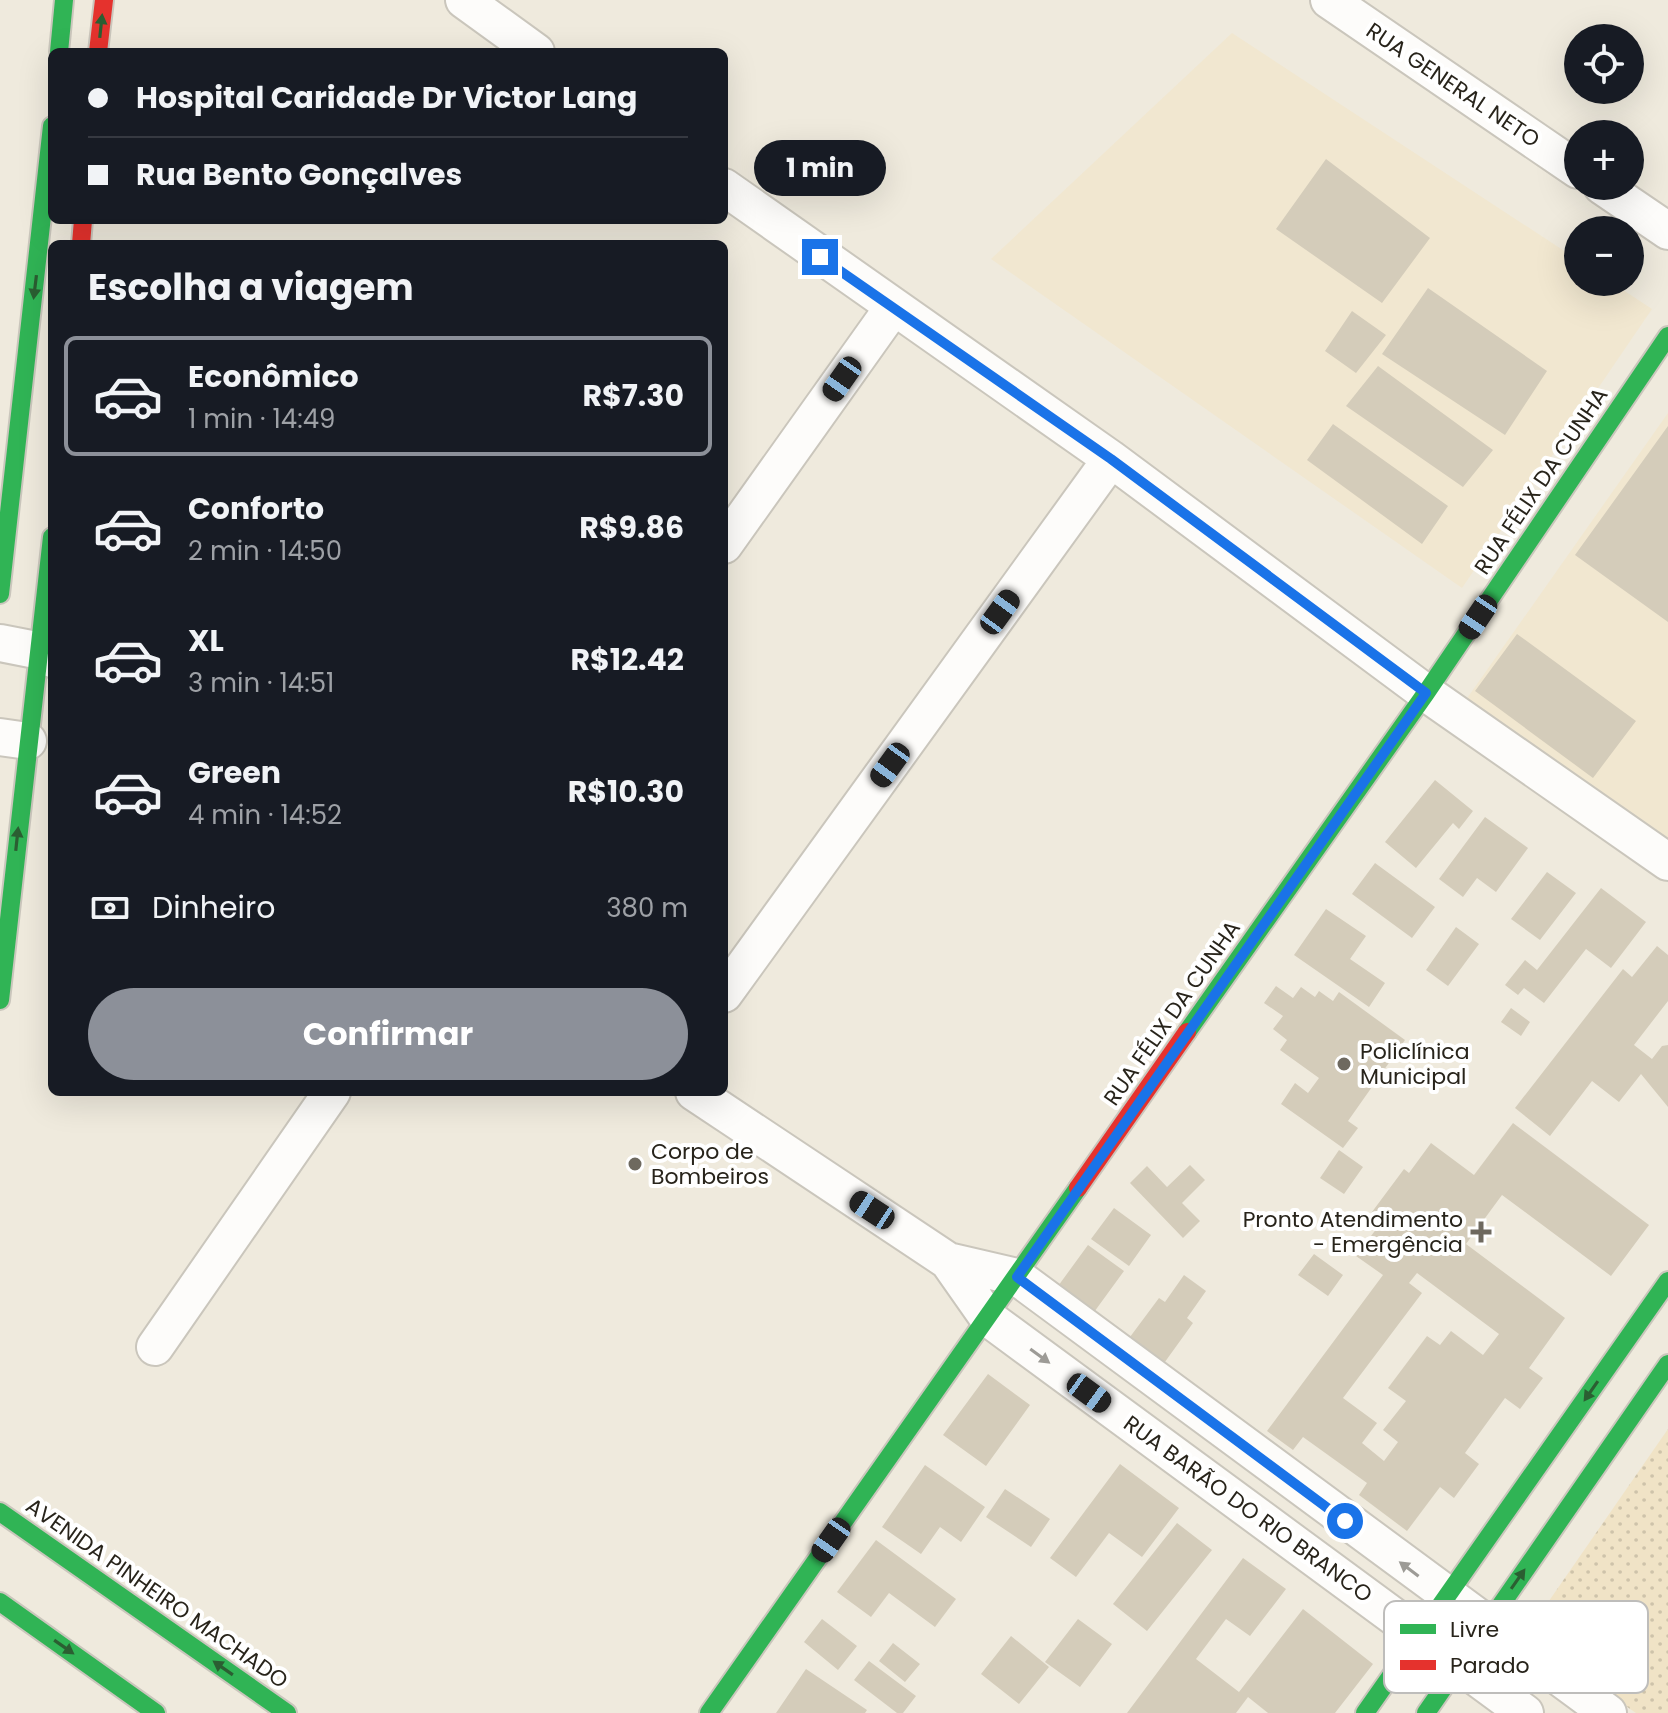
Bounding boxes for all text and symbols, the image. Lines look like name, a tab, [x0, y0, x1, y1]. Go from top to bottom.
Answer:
one-way arrow	[95, 13, 108, 38]
street label: RUA GENERAL NETO	[1360, 15, 1546, 155]
map controls	[1564, 24, 1644, 296]
button: locate	[1564, 24, 1644, 104]
text: Hospital Caridade Dr Victor Lang	[136, 76, 637, 119]
button: +	[1564, 120, 1644, 200]
callout: 1 min	[754, 141, 886, 197]
text: 1 min	[786, 150, 854, 186]
text: Rua Bento Gonçalves	[136, 153, 462, 196]
button: −	[1564, 216, 1644, 296]
route end	[802, 239, 838, 275]
text: Escolha a viagem	[88, 262, 414, 313]
one-way arrow	[28, 275, 41, 300]
car	[818, 352, 866, 406]
text: Econômico	[188, 355, 359, 398]
icon: car	[92, 360, 164, 432]
text: R$7.30	[582, 374, 684, 417]
street label: RUA FÉLIX DA CUNHA	[1467, 381, 1615, 581]
text: 1 min · 14:49	[188, 401, 335, 437]
text: Conforto	[188, 487, 324, 530]
icon: car	[92, 492, 164, 564]
text: R$9.86	[579, 506, 684, 549]
text: 2 min · 14:50	[188, 533, 342, 569]
car	[976, 586, 1024, 638]
car	[1455, 590, 1501, 644]
text: XL	[188, 619, 224, 662]
icon: car	[92, 624, 164, 696]
text: R$12.42	[570, 638, 684, 681]
text: 3 min · 14:51	[188, 665, 334, 701]
car	[866, 739, 914, 791]
text: Green	[188, 751, 281, 794]
icon: car	[92, 756, 164, 828]
text: R$10.30	[568, 770, 684, 813]
text: 4 min · 14:52	[188, 797, 342, 833]
one-way arrow	[11, 826, 24, 851]
icon: cash	[88, 886, 132, 930]
text: Dinheiro	[152, 886, 275, 929]
text: 380 m	[606, 890, 688, 926]
street label: RUA FÉLIX DA CUNHA	[1096, 914, 1248, 1112]
button: Confirmar	[88, 988, 688, 1080]
place label: Policlínica Municipal	[1360, 1036, 1470, 1092]
marker: Policlínica Municipal	[1335, 1055, 1353, 1073]
place label: Corpo de Bombeiros	[651, 1136, 769, 1192]
marker: Corpo de Bombeiros	[626, 1155, 644, 1173]
car	[845, 1187, 899, 1233]
place label: Pronto Atendimento - Emergência	[1243, 1204, 1463, 1260]
marker: Pronto Atendimento - Emergência	[1470, 1221, 1492, 1243]
one-way arrow	[1029, 1348, 1050, 1364]
car	[1063, 1369, 1115, 1417]
one-way arrow	[1584, 1380, 1599, 1401]
street label: RUA BARÃO DO RIO BRANCO	[1117, 1408, 1379, 1610]
street label: AVENIDA PINHEIRO MACHADO	[20, 1490, 294, 1696]
route start	[1327, 1503, 1363, 1539]
car	[807, 1513, 855, 1567]
one-way arrow	[1398, 1561, 1419, 1577]
one-way arrow	[1510, 1568, 1525, 1589]
legend	[1384, 1601, 1648, 1693]
text: Livre	[1450, 1614, 1499, 1645]
one-way arrow	[53, 1639, 74, 1655]
text: Parado	[1450, 1650, 1530, 1681]
one-way arrow	[213, 1661, 234, 1676]

